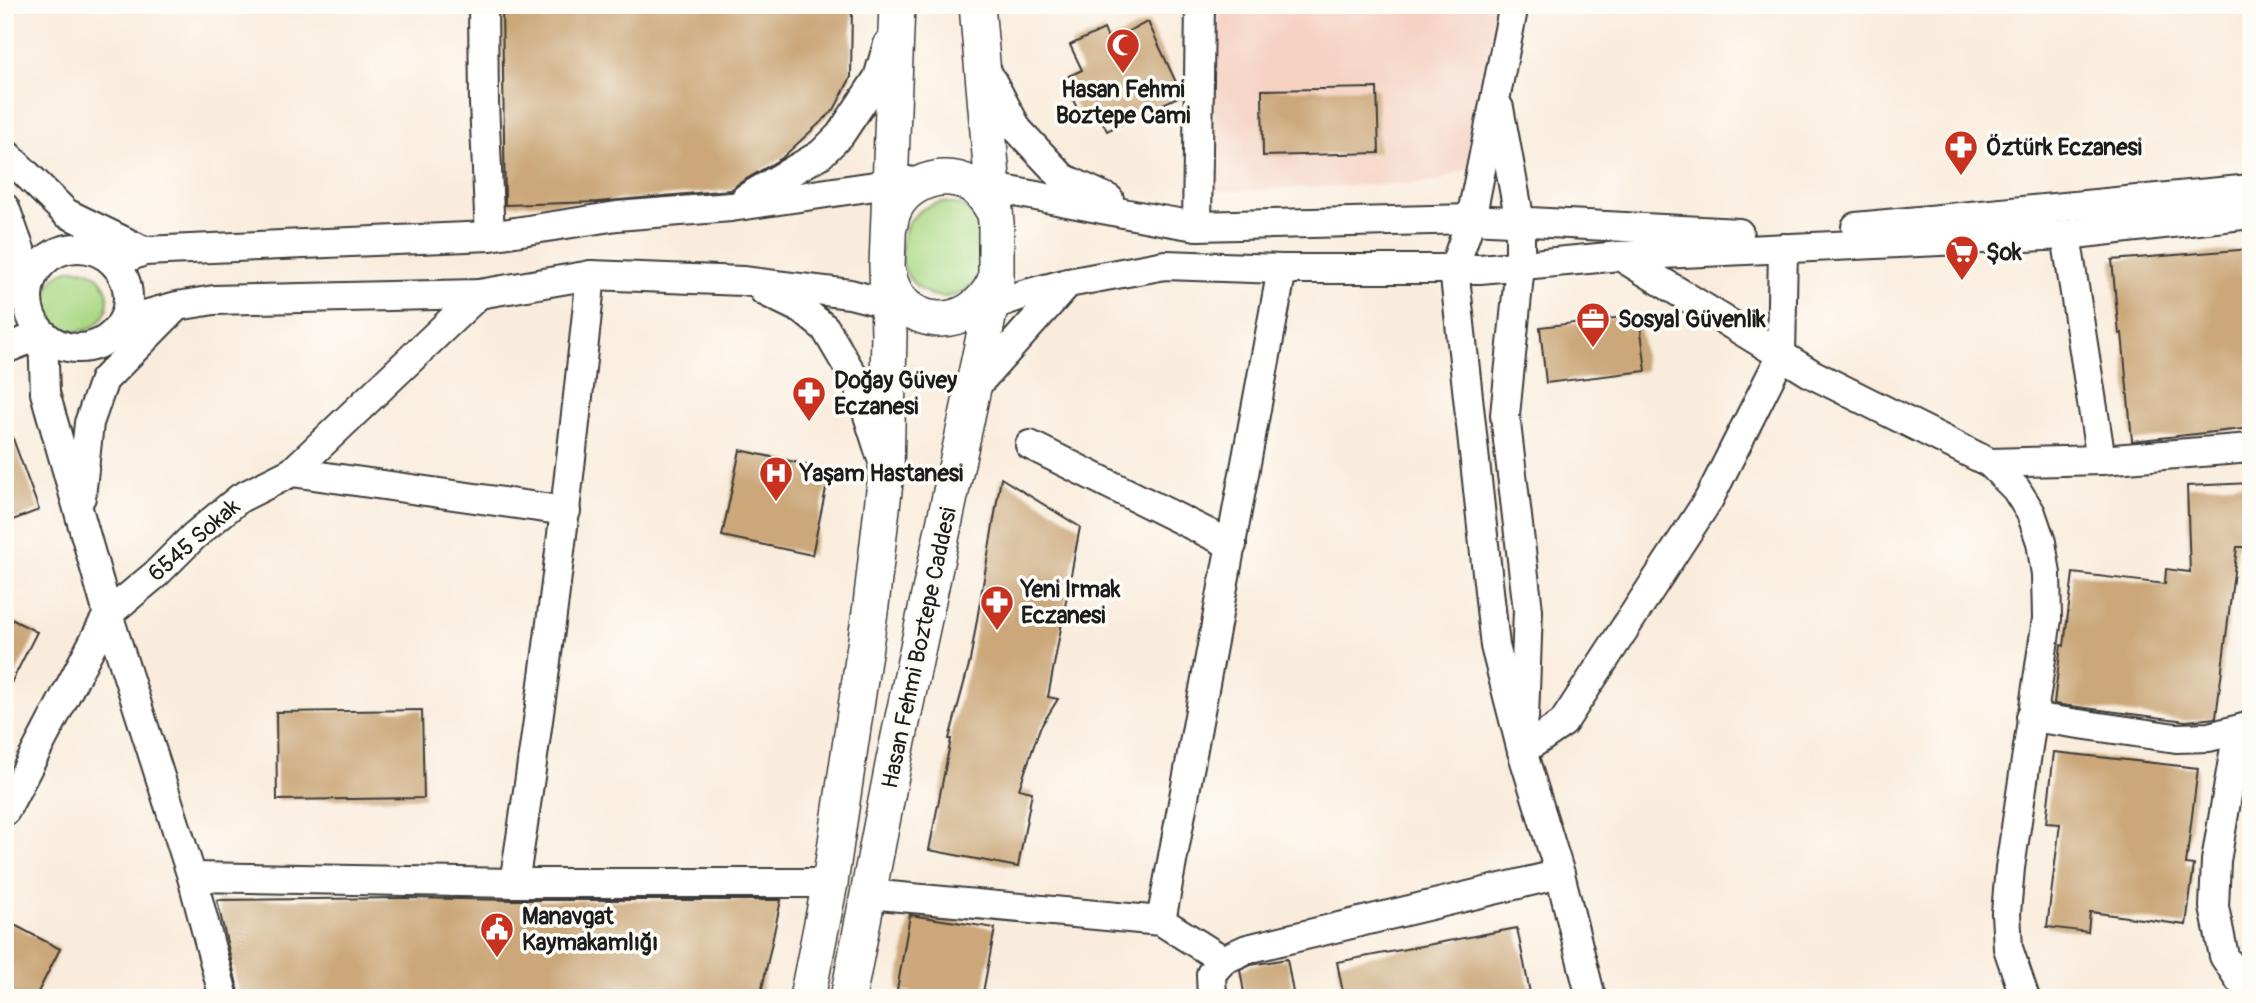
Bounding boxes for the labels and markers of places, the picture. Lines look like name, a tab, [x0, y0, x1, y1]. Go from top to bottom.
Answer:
mosque icon: Hasan Fehmi Boztepe Cami	[1104, 26, 1142, 75]
place label: Hasan Fehmi Boztepe Cami	[1056, 75, 1190, 130]
pharmacy icon: Öztürk Eczanesi	[1942, 128, 1980, 177]
place label: Öztürk Eczanesi	[1986, 133, 2142, 162]
supermarket icon: Şok	[1943, 233, 1981, 282]
place label: Şok	[1986, 238, 2022, 267]
office icon: Sosyal Güvenlik	[1574, 300, 1612, 349]
place label: Sosyal Güvenlik	[1618, 305, 1766, 334]
place label: Doğay Güvey Eczanesi	[834, 366, 957, 421]
pharmacy icon: Doğay Güvey Eczanesi	[790, 374, 828, 423]
hospital icon: Yaşam Hastanesi	[757, 454, 795, 503]
place label: Yaşam Hastanesi	[799, 459, 963, 488]
place label: Yeni Irmak Eczanesi	[1020, 575, 1121, 630]
pharmacy icon: Yeni Irmak Eczanesi	[978, 583, 1016, 632]
place label: Manavgat Kaymakamlığı	[522, 902, 658, 957]
public building icon: Manavgat Kaymakamlığı	[478, 910, 516, 959]

